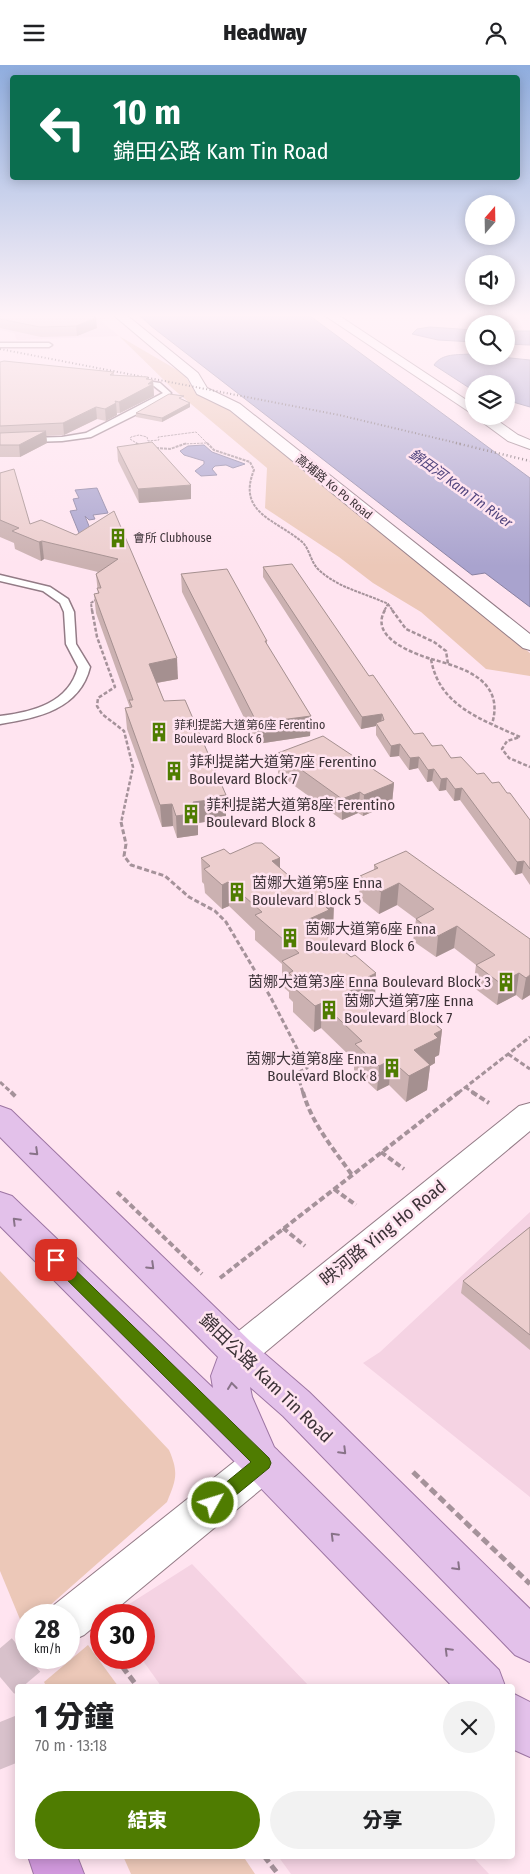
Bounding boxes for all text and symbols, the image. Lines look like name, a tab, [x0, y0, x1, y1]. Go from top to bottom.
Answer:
icon: menu	[20, 19, 48, 47]
text: Headway	[223, 19, 307, 46]
icon: person	[482, 19, 510, 47]
text: 10 m	[113, 91, 181, 133]
icon: left	[30, 95, 95, 160]
text: 錦田公路 Kam Tin Road	[113, 138, 329, 165]
north arrow	[465, 195, 515, 245]
map controls	[465, 195, 515, 425]
button: sound	[465, 255, 515, 305]
button: search	[465, 315, 515, 365]
button: layers	[465, 375, 515, 425]
water label: 錦田河 Kam Tin River	[406, 445, 516, 532]
street label: 高埔路 Ko Po Road	[293, 452, 375, 522]
building icon: 會所 Clubhouse	[107, 527, 129, 549]
place label: 會所 Clubhouse	[133, 531, 212, 545]
place label: 菲利提諾大道第6座 Ferentino Boulevard Block 6	[174, 718, 325, 746]
building icon: 菲利提諾大道第6座 Ferentino Boulevard Block 6	[148, 721, 170, 743]
place label: 菲利提諾大道第7座 Ferentino Boulevard Block 7	[189, 753, 377, 788]
building icon: 菲利提諾大道第7座 Ferentino Boulevard Block 7	[163, 760, 185, 782]
place label: 菲利提諾大道第8座 Ferentino Boulevard Block 8	[206, 796, 395, 831]
building icon: 菲利提諾大道第8座 Ferentino Boulevard Block 8	[180, 803, 202, 825]
place label: 茵娜大道第5座 Enna Boulevard Block 5	[252, 874, 382, 909]
building icon: 茵娜大道第5座 Enna Boulevard Block 5	[226, 881, 248, 903]
place label: 茵娜大道第6座 Enna Boulevard Block 6	[305, 920, 436, 955]
building icon: 茵娜大道第6座 Enna Boulevard Block 6	[279, 927, 301, 949]
building icon: 茵娜大道第3座 Enna Boulevard Block 3	[495, 971, 517, 993]
place label: 茵娜大道第3座 Enna Boulevard Block 3	[248, 973, 491, 991]
place label: 茵娜大道第7座 Enna Boulevard Block 7	[344, 992, 474, 1027]
building icon: 茵娜大道第7座 Enna Boulevard Block 7	[318, 999, 340, 1021]
place label: 茵娜大道第8座 Enna Boulevard Block 8	[246, 1050, 377, 1085]
building icon: 茵娜大道第8座 Enna Boulevard Block 8	[381, 1057, 403, 1079]
one-way arrow	[29, 1146, 38, 1155]
street label: 映河路 Ying Ho Road	[316, 1175, 450, 1291]
one-way arrow	[13, 1217, 22, 1226]
pin	[35, 1239, 77, 1281]
icon: arrive	[42, 1246, 70, 1274]
one-way arrow	[145, 1260, 154, 1269]
street label: 錦田公路 Kam Tin Road	[195, 1309, 337, 1447]
one-way arrow	[227, 1382, 237, 1390]
one-way arrow	[337, 1446, 346, 1455]
position arrow	[186, 1476, 238, 1528]
one-way arrow	[331, 1532, 340, 1541]
one-way arrow	[451, 1561, 460, 1570]
speed limit sign: 30	[90, 1604, 155, 1669]
text: 28	[35, 1615, 60, 1645]
text: km/h	[34, 1642, 61, 1656]
one-way arrow	[445, 1648, 454, 1657]
text: 1 分鐘	[35, 1699, 114, 1735]
button: close	[443, 1701, 495, 1753]
text: 70 m · 13:18	[35, 1736, 107, 1755]
button: 結束	[35, 1791, 260, 1849]
button: 分享	[270, 1791, 495, 1849]

